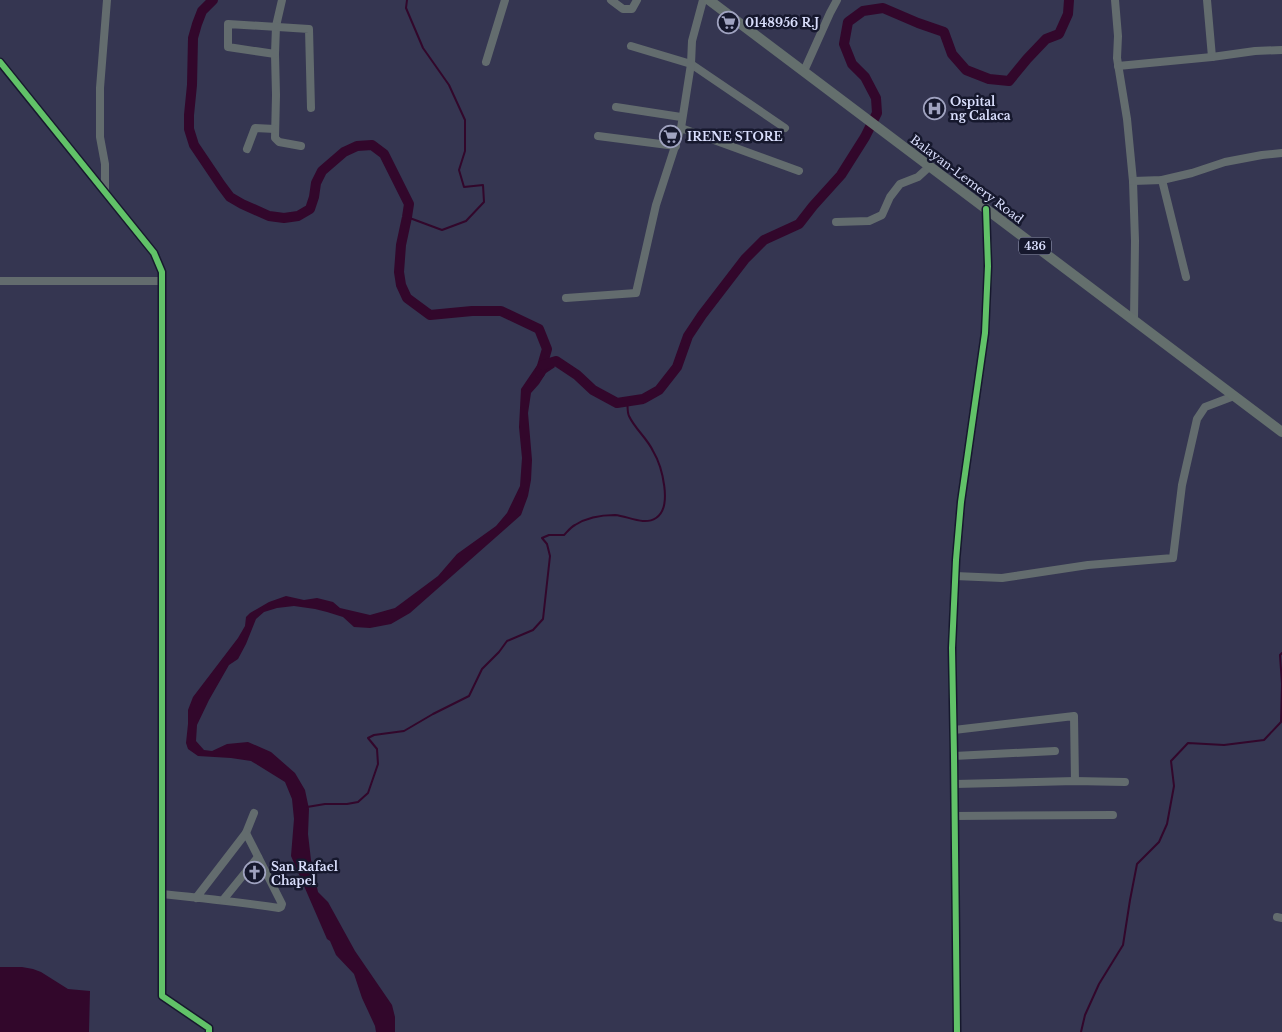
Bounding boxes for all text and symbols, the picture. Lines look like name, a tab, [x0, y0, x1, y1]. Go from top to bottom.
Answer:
supermarket icon: 0148956 R.J	[717, 10, 741, 34]
place label: 0148956 R.J	[745, 15, 819, 30]
place label: Ospital ng Calaca	[950, 94, 1011, 123]
hospital icon: Ospital ng Calaca	[922, 96, 946, 120]
supermarket icon: IRENE STORE	[659, 124, 683, 148]
place label: IRENE STORE	[687, 129, 783, 144]
street label: Balayan-Lemery Road	[907, 132, 1027, 226]
road number: 436	[1019, 238, 1051, 255]
place label: San Rafael Chapel	[271, 859, 339, 888]
church icon: San Rafael Chapel	[243, 861, 267, 885]

